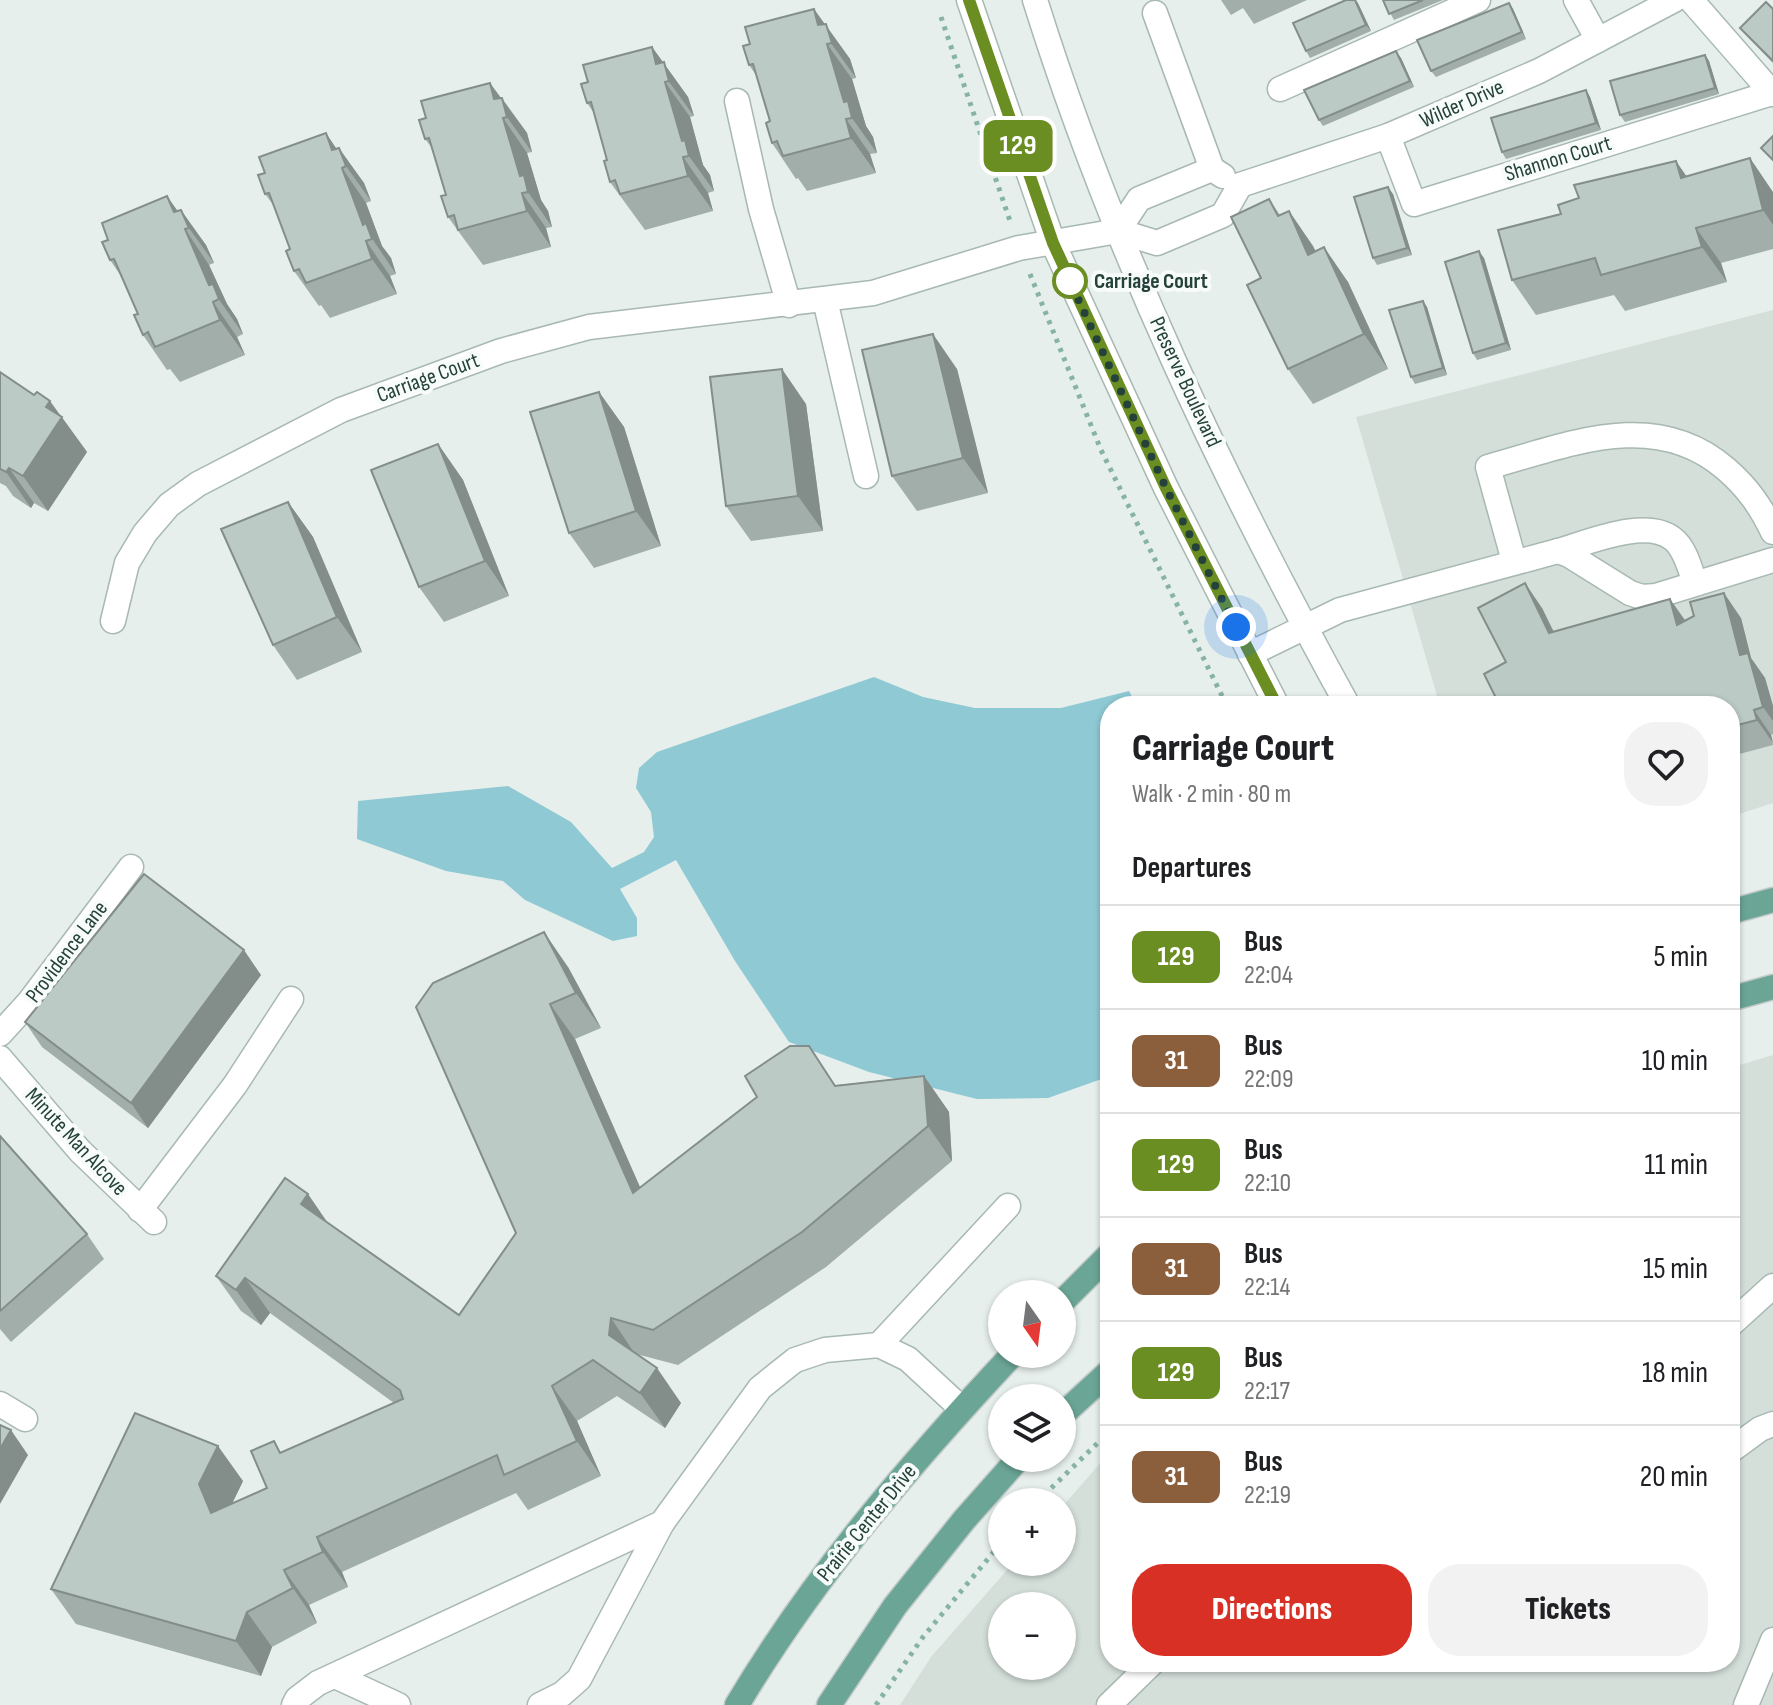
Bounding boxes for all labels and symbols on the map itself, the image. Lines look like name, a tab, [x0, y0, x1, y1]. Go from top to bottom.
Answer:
street label: Wilder Drive	[1416, 74, 1508, 134]
line badge: 129	[972, 120, 1064, 172]
street label: Shannon Court	[1501, 130, 1615, 188]
marker: Carriage Court	[1053, 264, 1087, 298]
place label: Carriage Court	[1094, 268, 1208, 295]
street label: Preserve Boulevard	[1143, 313, 1227, 451]
street label: Carriage Court	[373, 347, 483, 409]
your location	[1216, 607, 1256, 647]
street label: Providence Lane	[20, 896, 114, 1008]
street label: Minute Man Alcove	[19, 1082, 133, 1202]
north arrow	[988, 1280, 1076, 1368]
street label: Prairie Center Drive	[811, 1459, 923, 1587]

